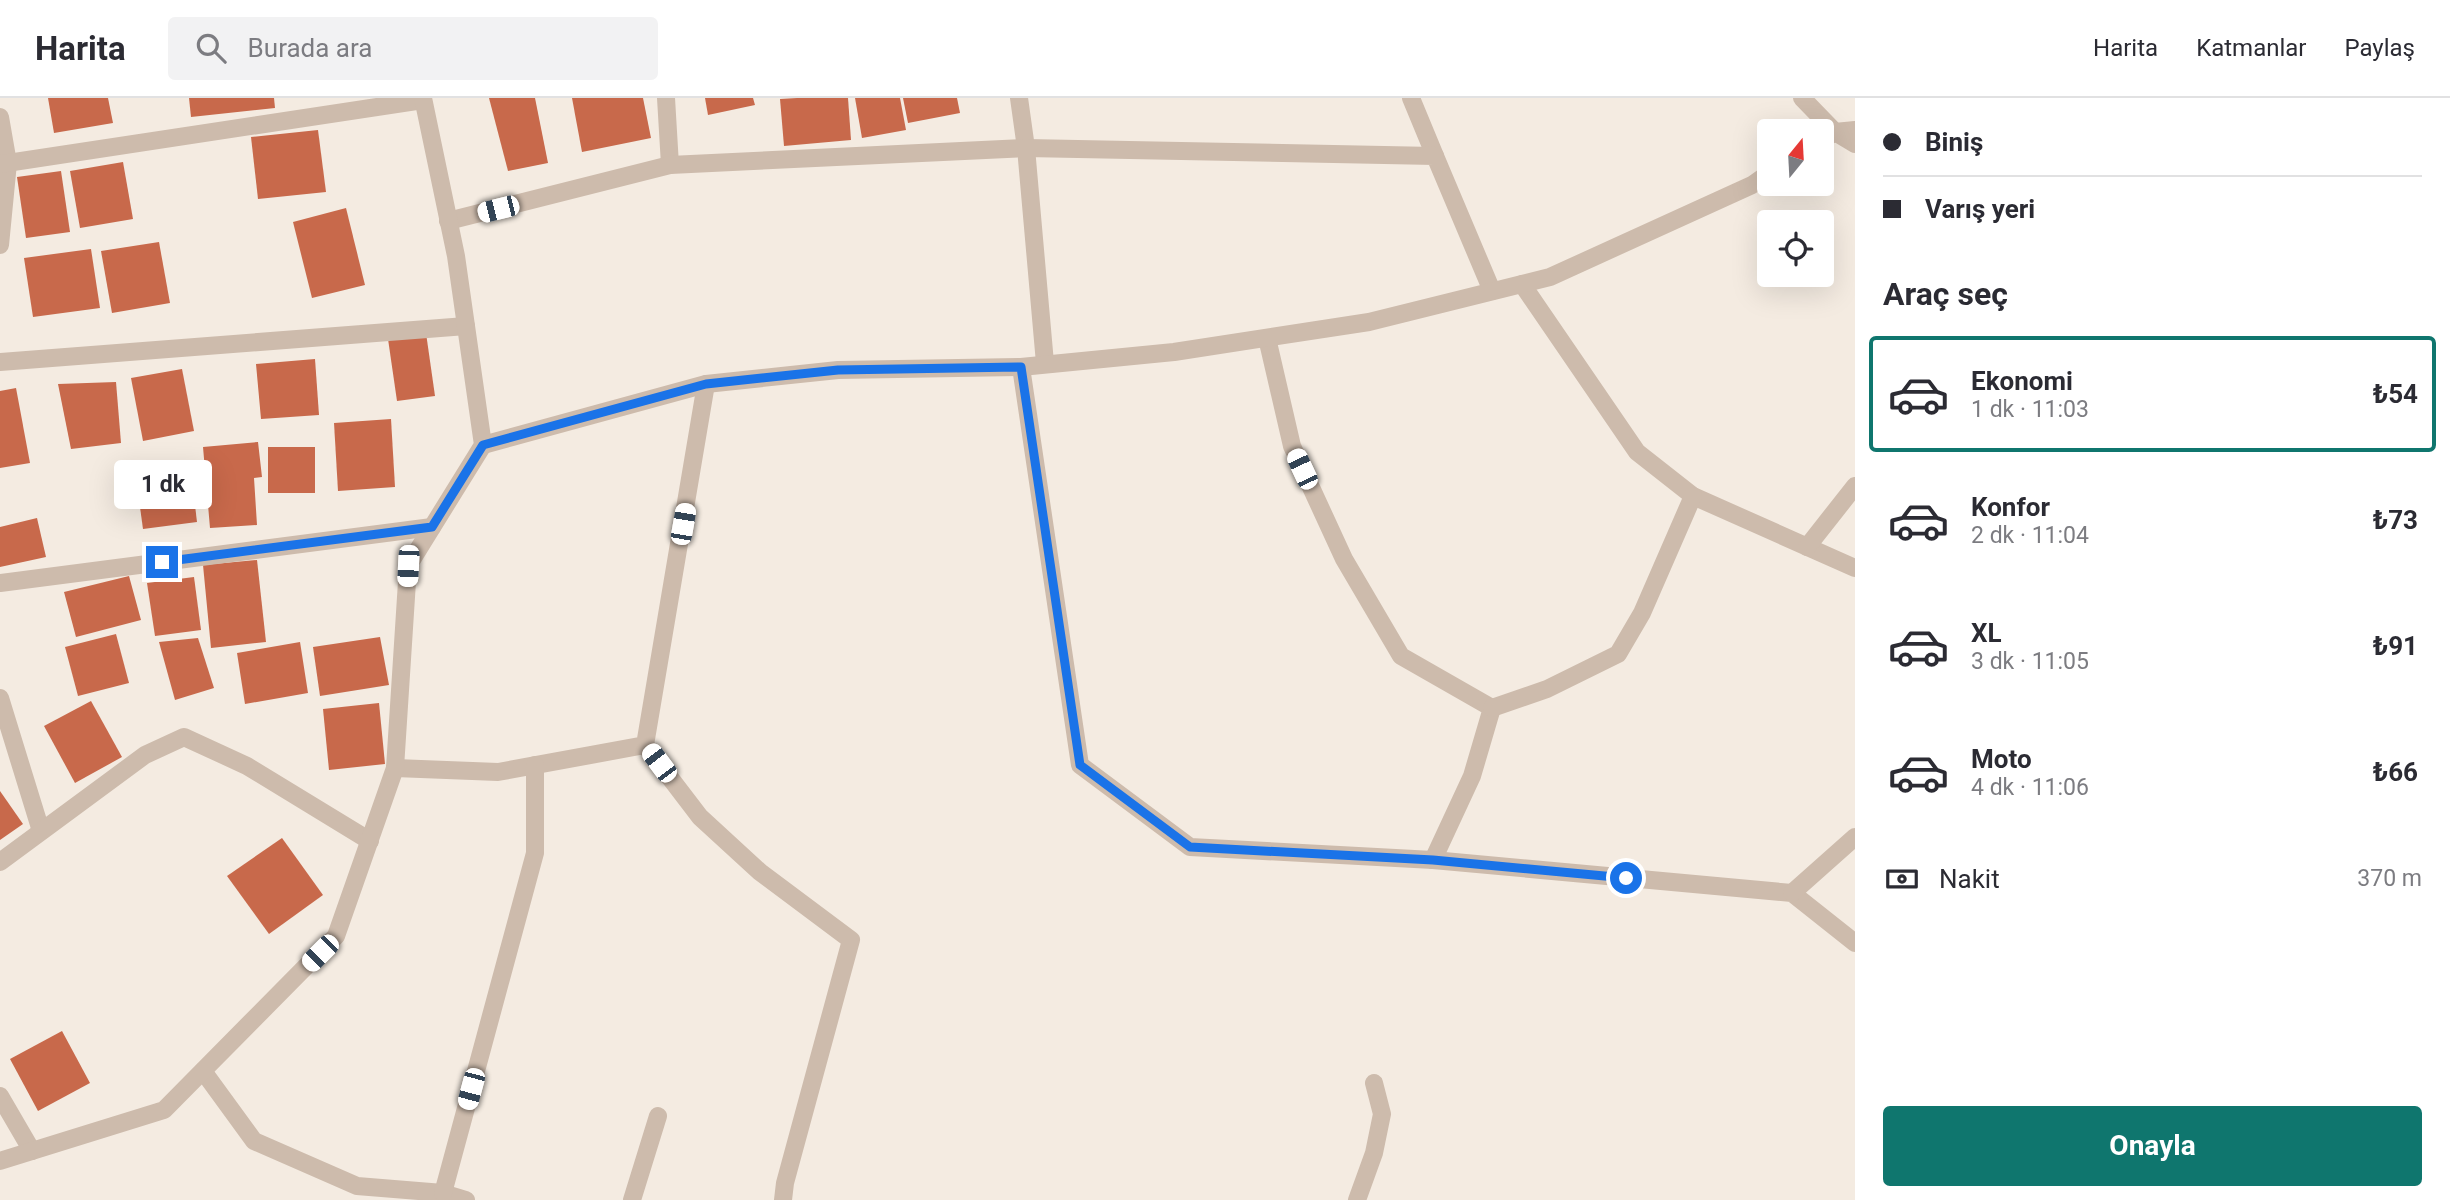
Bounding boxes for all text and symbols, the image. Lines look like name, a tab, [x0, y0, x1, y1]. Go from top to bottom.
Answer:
search box	[168, 17, 658, 80]
text: Harita	[35, 29, 126, 68]
icon: search	[192, 29, 230, 67]
text: Burada ara	[248, 33, 372, 63]
text: Harita	[2093, 34, 2158, 62]
text: Katmanlar	[2196, 34, 2306, 62]
text: Paylaş	[2344, 34, 2415, 62]
north arrow	[1757, 119, 1834, 196]
map controls	[1757, 119, 1834, 287]
text: Biniş	[1925, 127, 1983, 157]
car	[476, 194, 521, 224]
text: Varış yeri	[1925, 194, 2035, 224]
button: locate	[1757, 210, 1834, 287]
text: Araç seç	[1883, 275, 2008, 313]
icon: car	[1887, 363, 1950, 426]
text: Ekonomi	[1971, 366, 2073, 396]
text: ₺54	[2373, 379, 2418, 409]
text: 1 dk · 11:03	[1971, 396, 2089, 423]
car	[1284, 446, 1321, 492]
callout: 1 dk	[113, 461, 211, 510]
text: 1 dk	[141, 471, 185, 498]
icon: car	[1887, 489, 1950, 552]
text: Konfor	[1971, 492, 2050, 522]
car	[670, 501, 697, 547]
text: ₺73	[2373, 505, 2418, 535]
text: 2 dk · 11:04	[1971, 522, 2089, 549]
car	[397, 544, 420, 588]
route end	[146, 546, 178, 578]
icon: car	[1887, 615, 1950, 678]
text: XL	[1971, 618, 2002, 648]
text: ₺91	[2373, 631, 2418, 661]
text: 3 dk · 11:05	[1971, 648, 2089, 675]
car	[638, 740, 681, 786]
icon: car	[1887, 741, 1950, 804]
text: Moto	[1971, 744, 2032, 774]
text: ₺66	[2373, 757, 2418, 787]
text: 4 dk · 11:06	[1971, 774, 2089, 801]
icon: cash	[1883, 860, 1921, 898]
route start	[1610, 862, 1642, 894]
text: Nakit	[1939, 864, 2000, 894]
text: 370 m	[2357, 865, 2422, 892]
car	[298, 931, 343, 975]
car	[456, 1066, 487, 1112]
button: Onayla	[1883, 1106, 2422, 1186]

